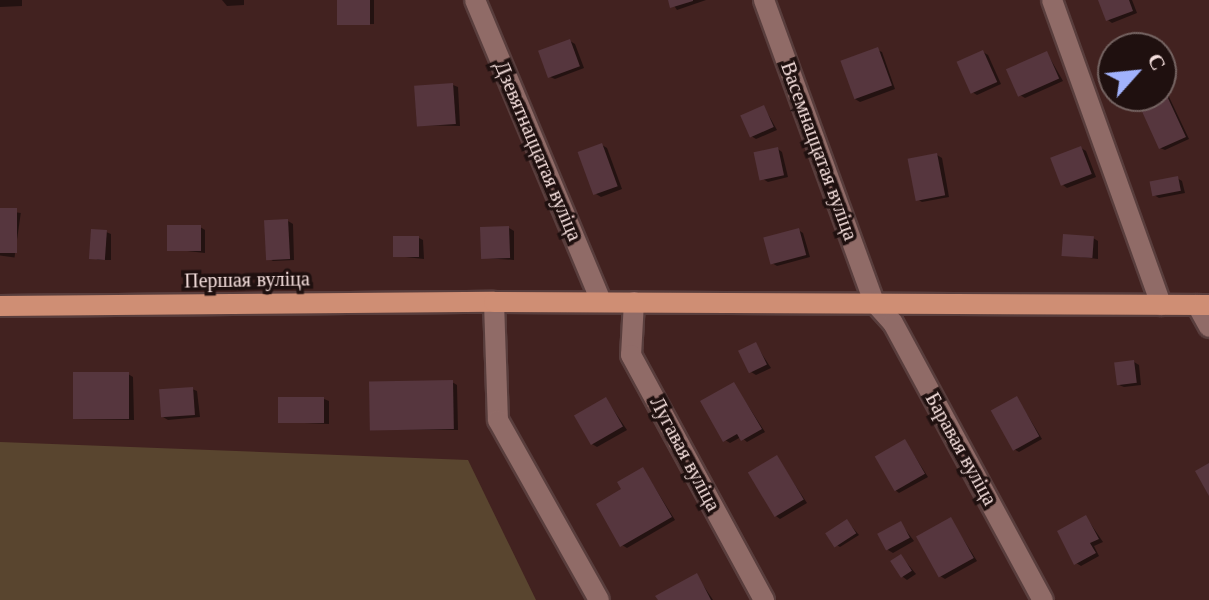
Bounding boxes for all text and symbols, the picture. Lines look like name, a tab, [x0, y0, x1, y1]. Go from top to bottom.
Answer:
north arrow	[1097, 32, 1177, 112]
text: С	[1141, 49, 1173, 75]
street label: Дзевятнаццатая вуліца	[489, 57, 587, 245]
street label: Васемнаццатая вуліца	[776, 59, 862, 243]
street label: Першая вуліца	[184, 267, 310, 293]
street label: Баравая вуліца	[920, 388, 1002, 510]
street label: Лугавая вуліца	[645, 393, 725, 515]

